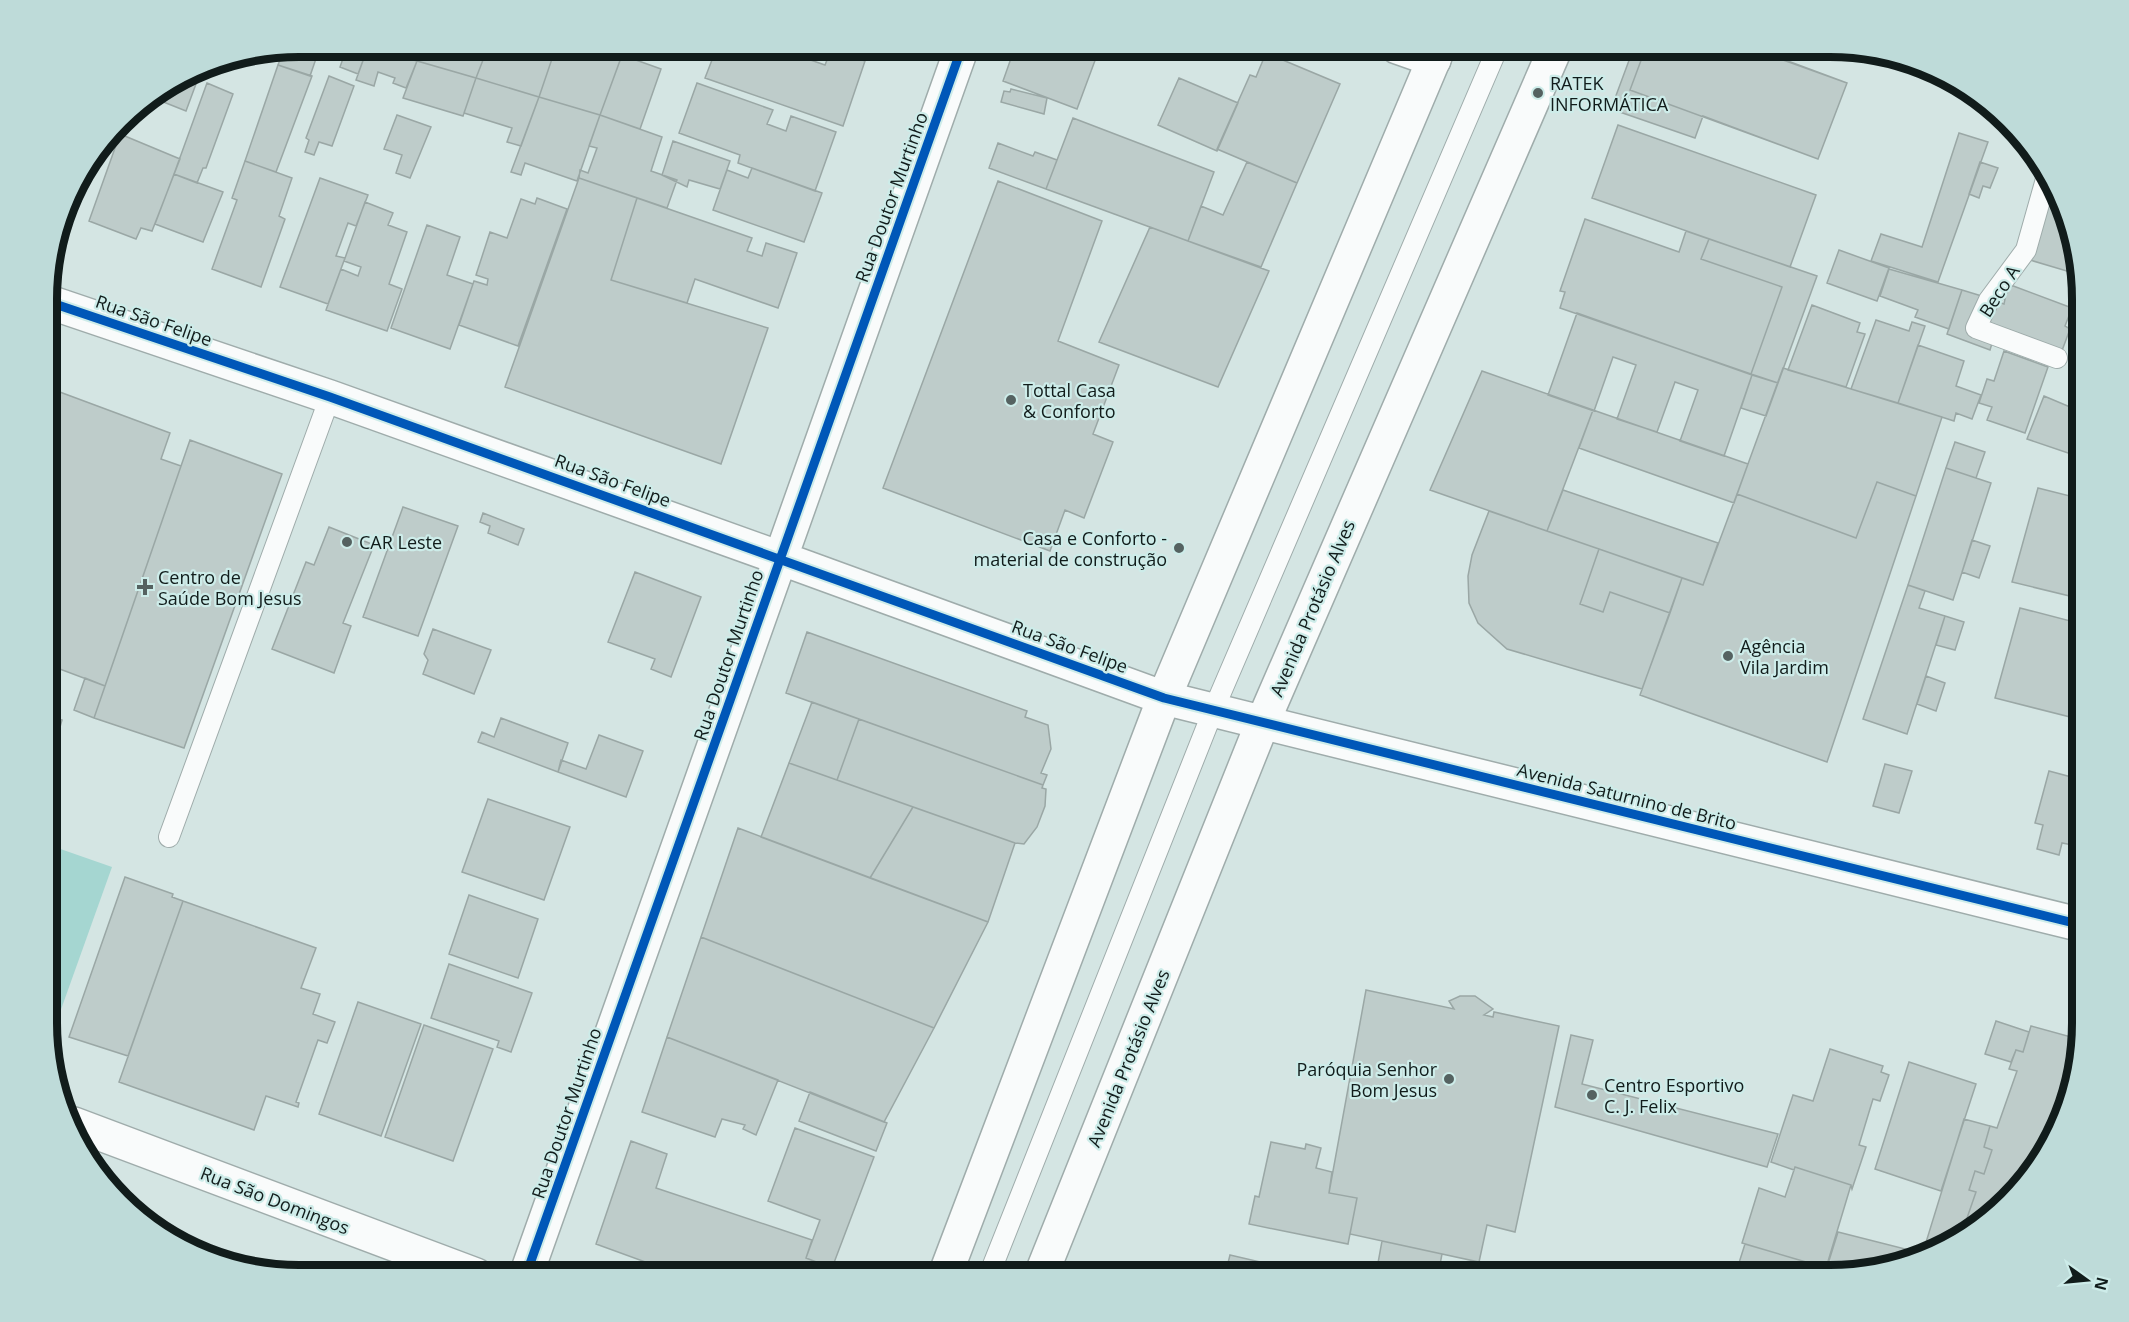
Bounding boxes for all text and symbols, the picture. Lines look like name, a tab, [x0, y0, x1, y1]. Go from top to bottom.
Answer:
place label: RATEK INFORMÁTICA	[1550, 71, 1669, 116]
marker: RATEK INFORMÁTICA	[1531, 86, 1545, 100]
street label: Rua Doutor Murtinho	[849, 109, 933, 285]
street label: Beco A	[1973, 260, 2025, 322]
street label: Rua São Felipe	[93, 289, 215, 351]
place label: Tottal Casa & Conforto	[1023, 378, 1116, 423]
marker: Tottal Casa & Conforto	[1004, 393, 1018, 407]
street label: Rua São Felipe	[552, 448, 674, 512]
street label: Avenida Protásio Alves	[1264, 516, 1360, 700]
place label: Casa e Conforto - material de construção	[974, 526, 1167, 571]
place label: CAR Leste	[359, 530, 442, 554]
marker: CAR Leste	[340, 535, 354, 549]
marker: Casa e Conforto - material de construção	[1172, 541, 1186, 555]
place label: Centro de Saúde Bom Jesus	[158, 565, 302, 610]
street label: Rua Doutor Murtinho	[687, 566, 769, 744]
marker: Centro de Saúde Bom Jesus	[136, 578, 154, 596]
street label: Rua São Felipe	[1009, 614, 1131, 678]
place label: Agência Vila Jardim	[1740, 634, 1829, 679]
marker: Agência Vila Jardim	[1721, 649, 1735, 663]
street label: Avenida Saturnino de Brito	[1515, 757, 1739, 835]
street label: Avenida Protásio Alves	[1081, 966, 1175, 1150]
street label: Rua Doutor Murtinho	[525, 1024, 607, 1202]
place label: Paróquia Senhor Bom Jesus	[1296, 1057, 1438, 1102]
marker: Paróquia Senhor Bom Jesus	[1442, 1072, 1456, 1086]
place label: Centro Esportivo C. J. Felix	[1604, 1073, 1744, 1118]
marker: Centro Esportivo C. J. Felix	[1585, 1088, 1599, 1102]
street label: Rua São Domingos	[197, 1161, 353, 1239]
north arrow	[2057, 1250, 2117, 1310]
text: N	[2089, 1275, 2114, 1293]

